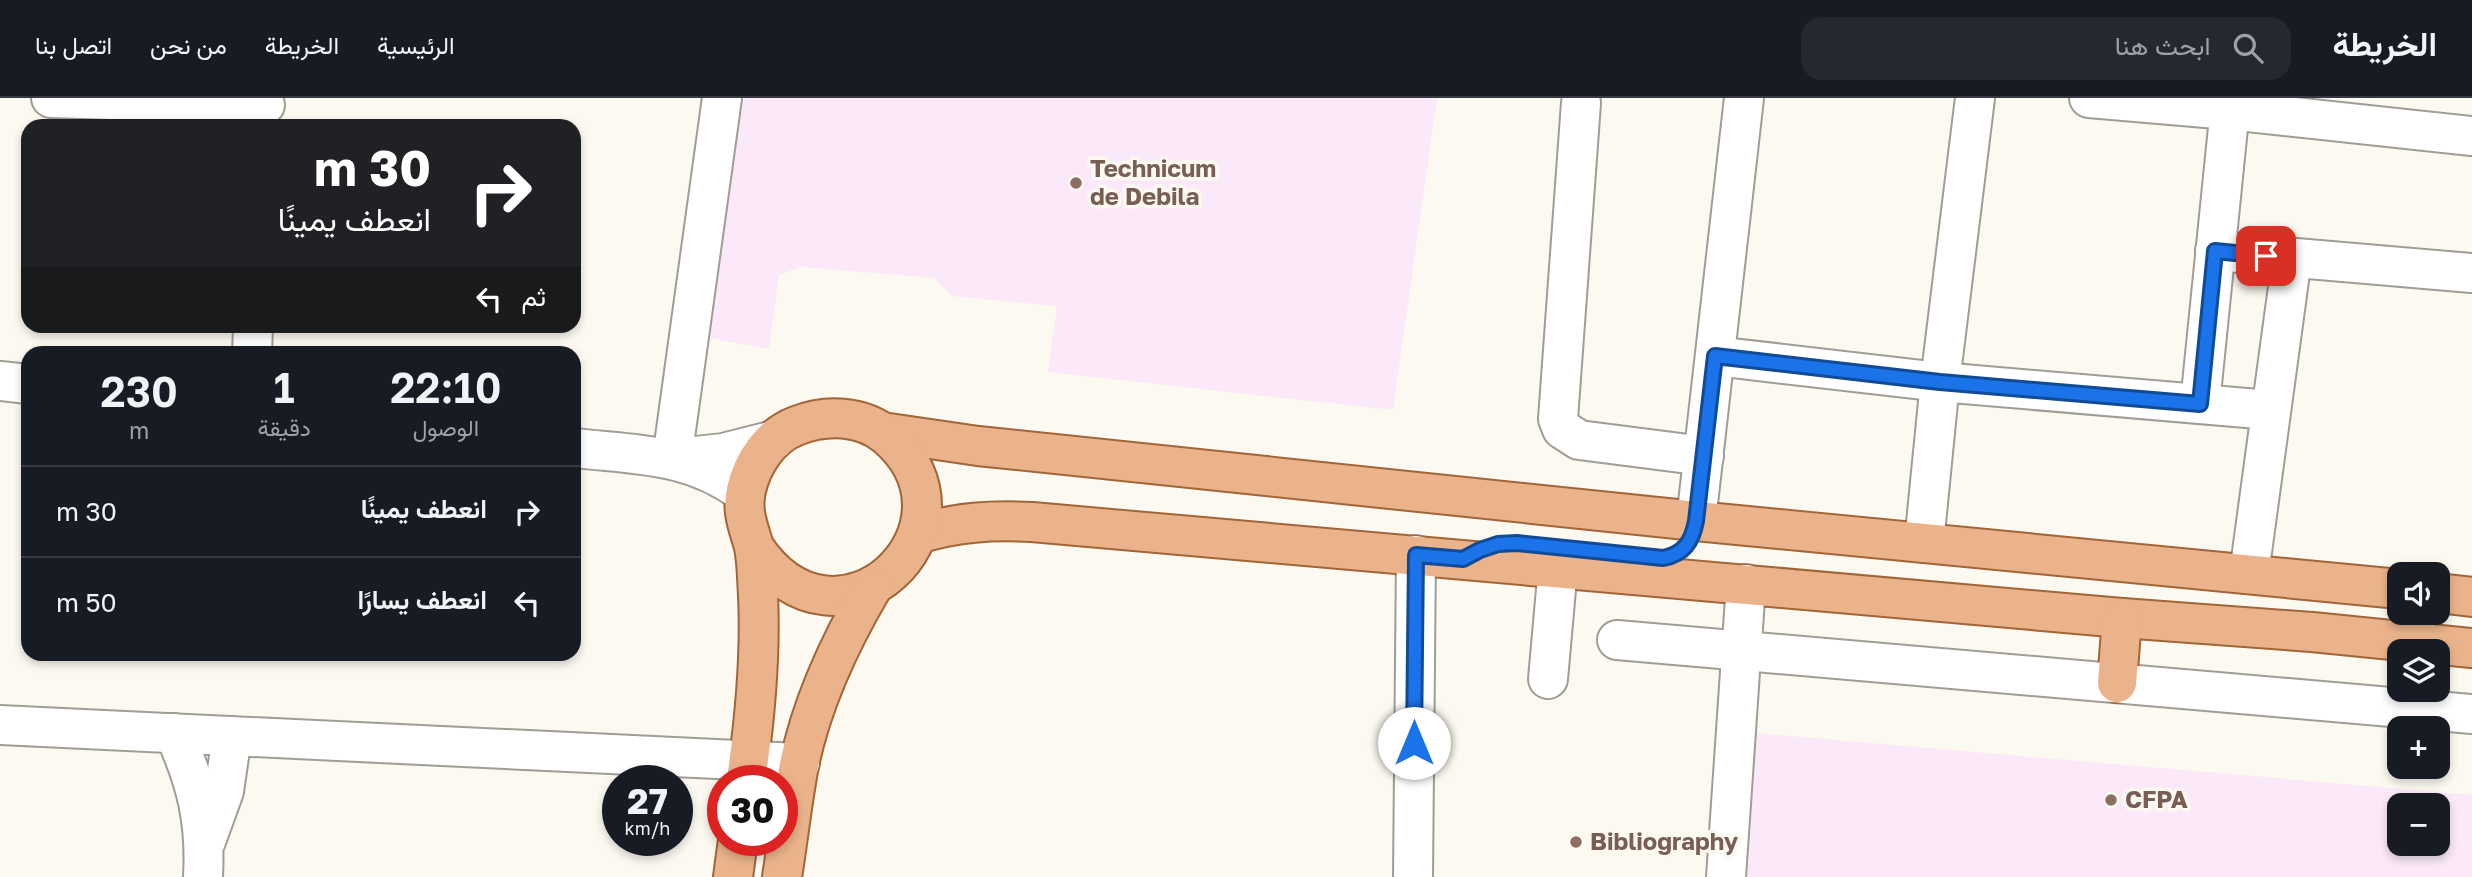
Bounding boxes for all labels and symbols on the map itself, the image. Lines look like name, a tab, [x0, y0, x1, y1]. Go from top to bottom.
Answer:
place label: Technicum de Debila	[1090, 153, 1216, 210]
marker: Technicum de Debila	[1068, 175, 1084, 191]
pin	[2236, 226, 2296, 286]
position arrow	[1377, 706, 1451, 780]
speed limit sign: 30	[707, 765, 798, 856]
place label: CFPA	[2125, 784, 2188, 813]
marker: CFPA	[2103, 792, 2119, 808]
place label: Bibliography	[1590, 826, 1739, 855]
marker: Bibliography	[1568, 834, 1584, 850]

